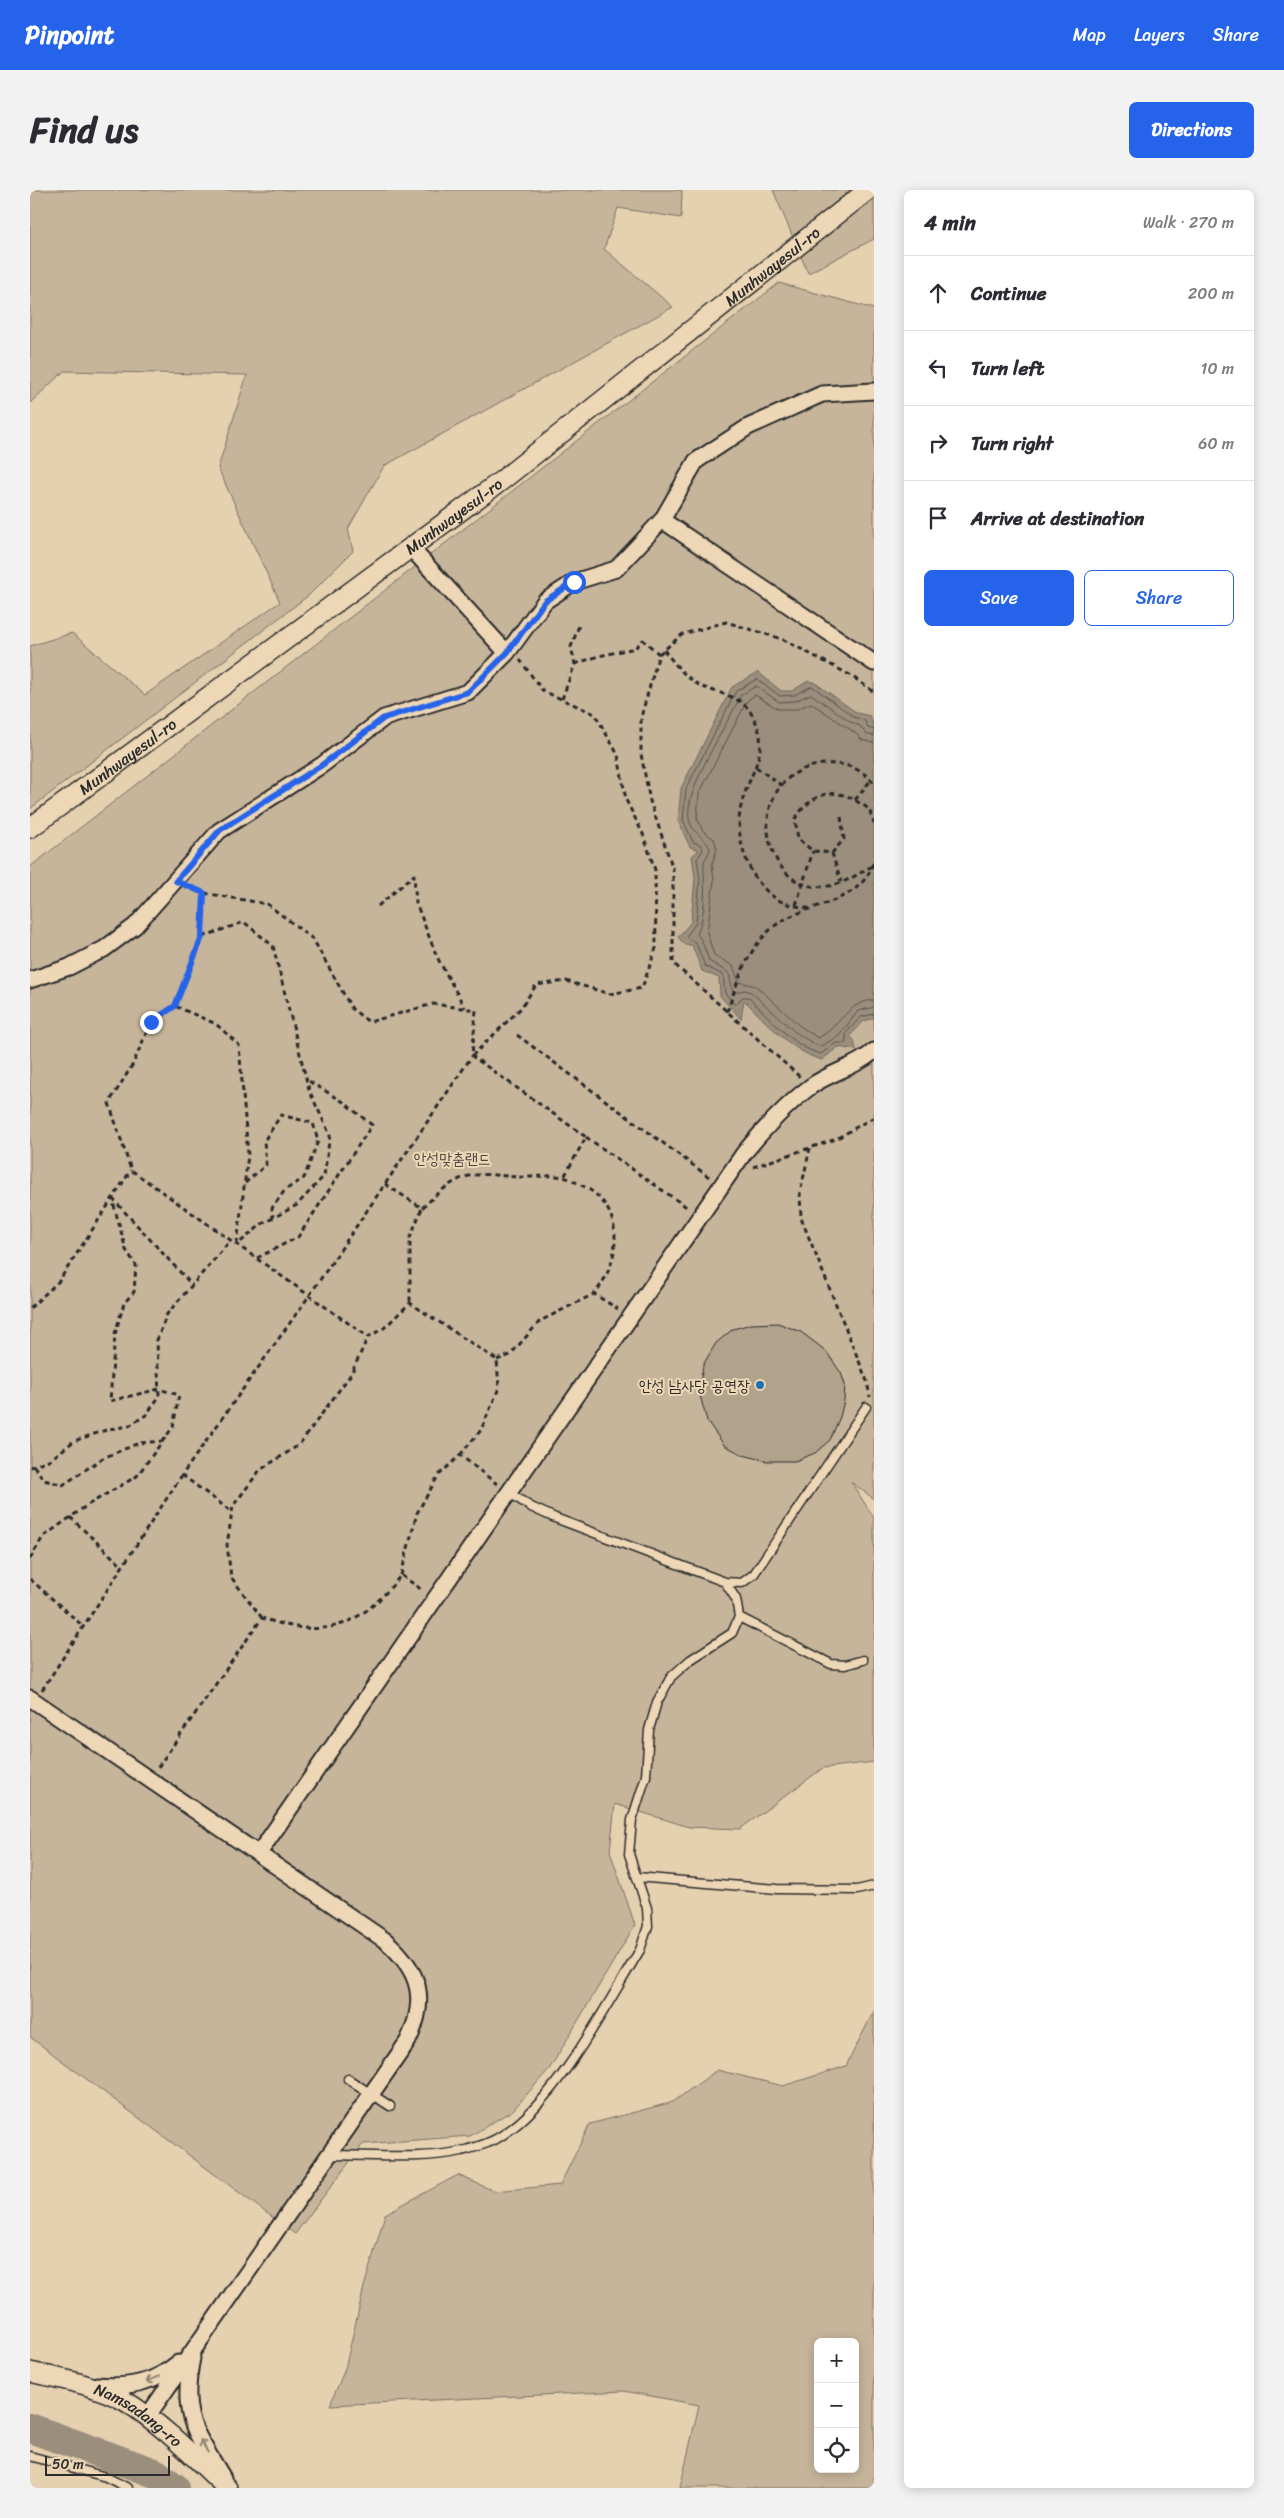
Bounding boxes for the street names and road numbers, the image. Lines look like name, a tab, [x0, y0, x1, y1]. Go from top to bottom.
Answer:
street label: Munhwayesul-ro	[717, 219, 827, 314]
street label: Munhwayesul-ro	[398, 470, 509, 562]
street label: Munhwayesul-ro	[72, 710, 183, 802]
street label: Namsadang-ro	[90, 2374, 189, 2454]

